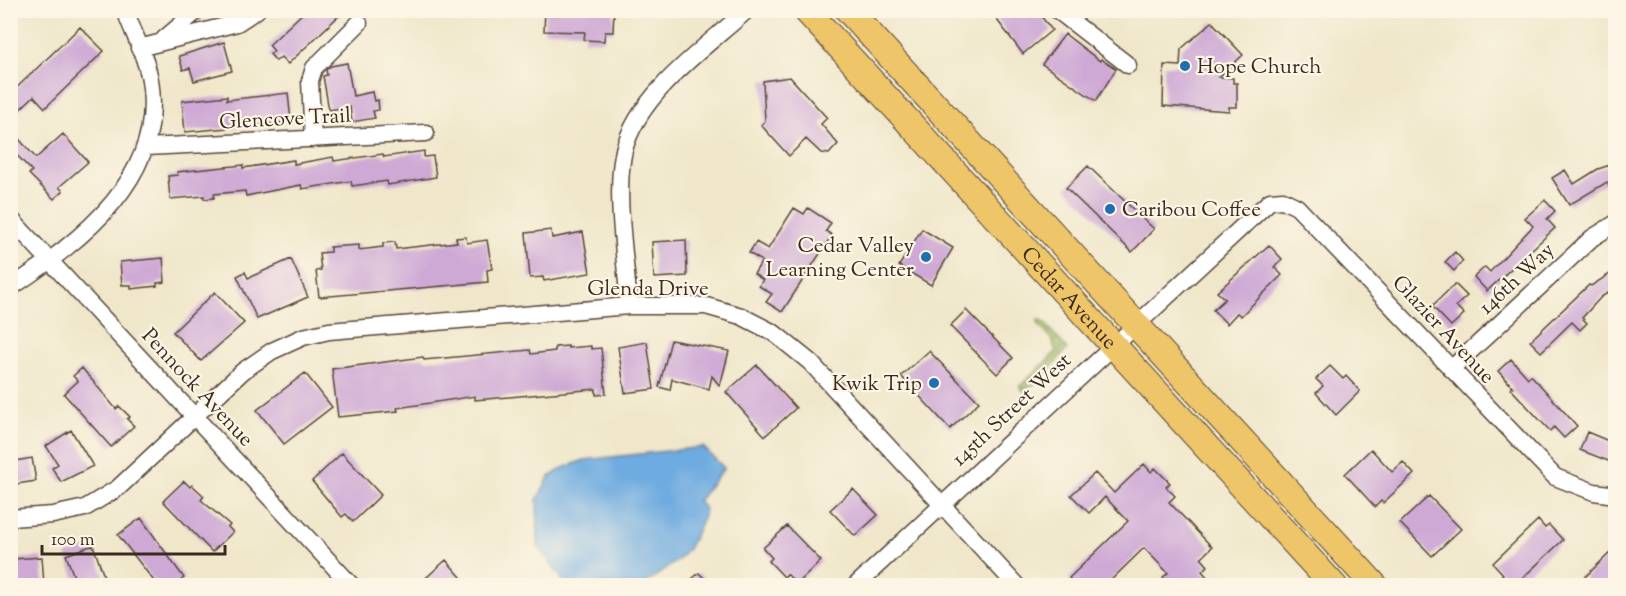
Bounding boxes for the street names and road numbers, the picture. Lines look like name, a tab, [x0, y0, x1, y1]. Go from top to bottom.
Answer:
street label: Glencove Trail	[218, 102, 352, 138]
street label: 146th Way	[1473, 236, 1562, 322]
street label: Cedar Avenue	[1013, 241, 1123, 357]
street label: Glazier Avenue	[1384, 269, 1501, 391]
street label: Glenda Drive	[587, 275, 709, 305]
street label: Pennock Avenue	[134, 322, 259, 454]
street label: 145th Street West	[946, 347, 1079, 474]

